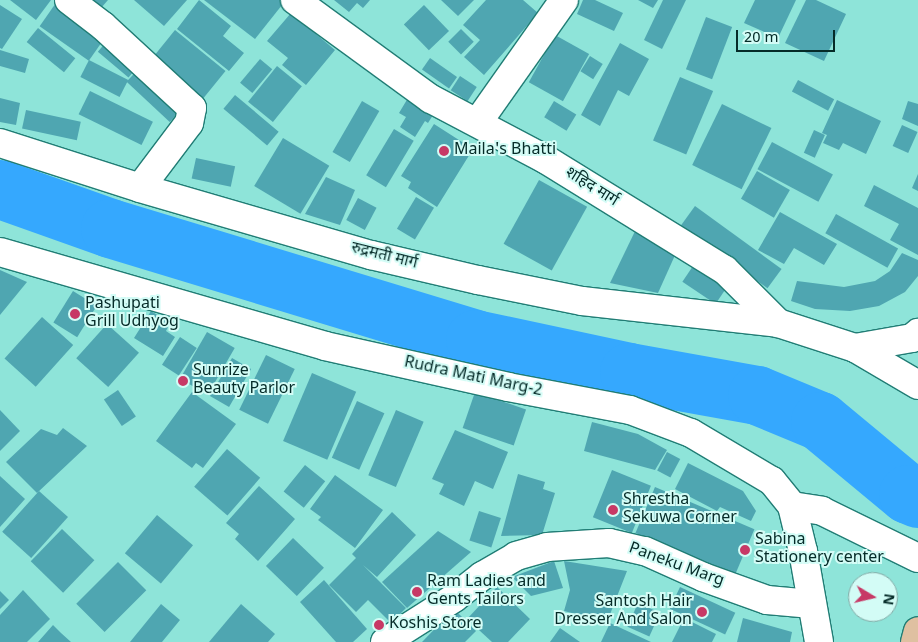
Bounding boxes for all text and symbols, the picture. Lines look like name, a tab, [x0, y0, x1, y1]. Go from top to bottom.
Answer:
scale bar	[738, 20, 837, 52]
text: 20 m	[744, 29, 778, 48]
place label: Maila's Bhatti	[454, 141, 556, 161]
marker: Maila's Bhatti	[438, 145, 450, 157]
street label: शहिद मार्ग	[561, 164, 621, 212]
street label: रुद्रमती मार्ग	[349, 239, 419, 275]
place label: Pashupati Grill Udhyog	[85, 295, 179, 333]
marker: Pashupati Grill Udhyog	[69, 308, 81, 320]
street label: Rudra Mati Marg-2	[402, 354, 544, 402]
place label: Sunrize Beauty Parlor	[193, 362, 295, 400]
marker: Sunrize Beauty Parlor	[177, 375, 189, 387]
place label: Shrestha Sekuwa Corner	[623, 491, 737, 529]
marker: Shrestha Sekuwa Corner	[607, 504, 619, 516]
place label: Sabina Stationery center	[755, 531, 884, 569]
street label: Paneku Marg	[626, 540, 726, 592]
marker: Sabina Stationery center	[739, 544, 751, 556]
north arrow	[848, 572, 898, 622]
place label: Ram Ladies and Gents Tailors	[427, 573, 546, 611]
marker: Ram Ladies and Gents Tailors	[411, 586, 423, 598]
text: N	[877, 592, 898, 606]
place label: Santosh Hair Dresser And Salon	[554, 593, 692, 631]
marker: Santosh Hair Dresser And Salon	[696, 606, 708, 618]
place label: Koshis Store	[389, 615, 482, 635]
marker: Koshis Store	[373, 619, 385, 631]

